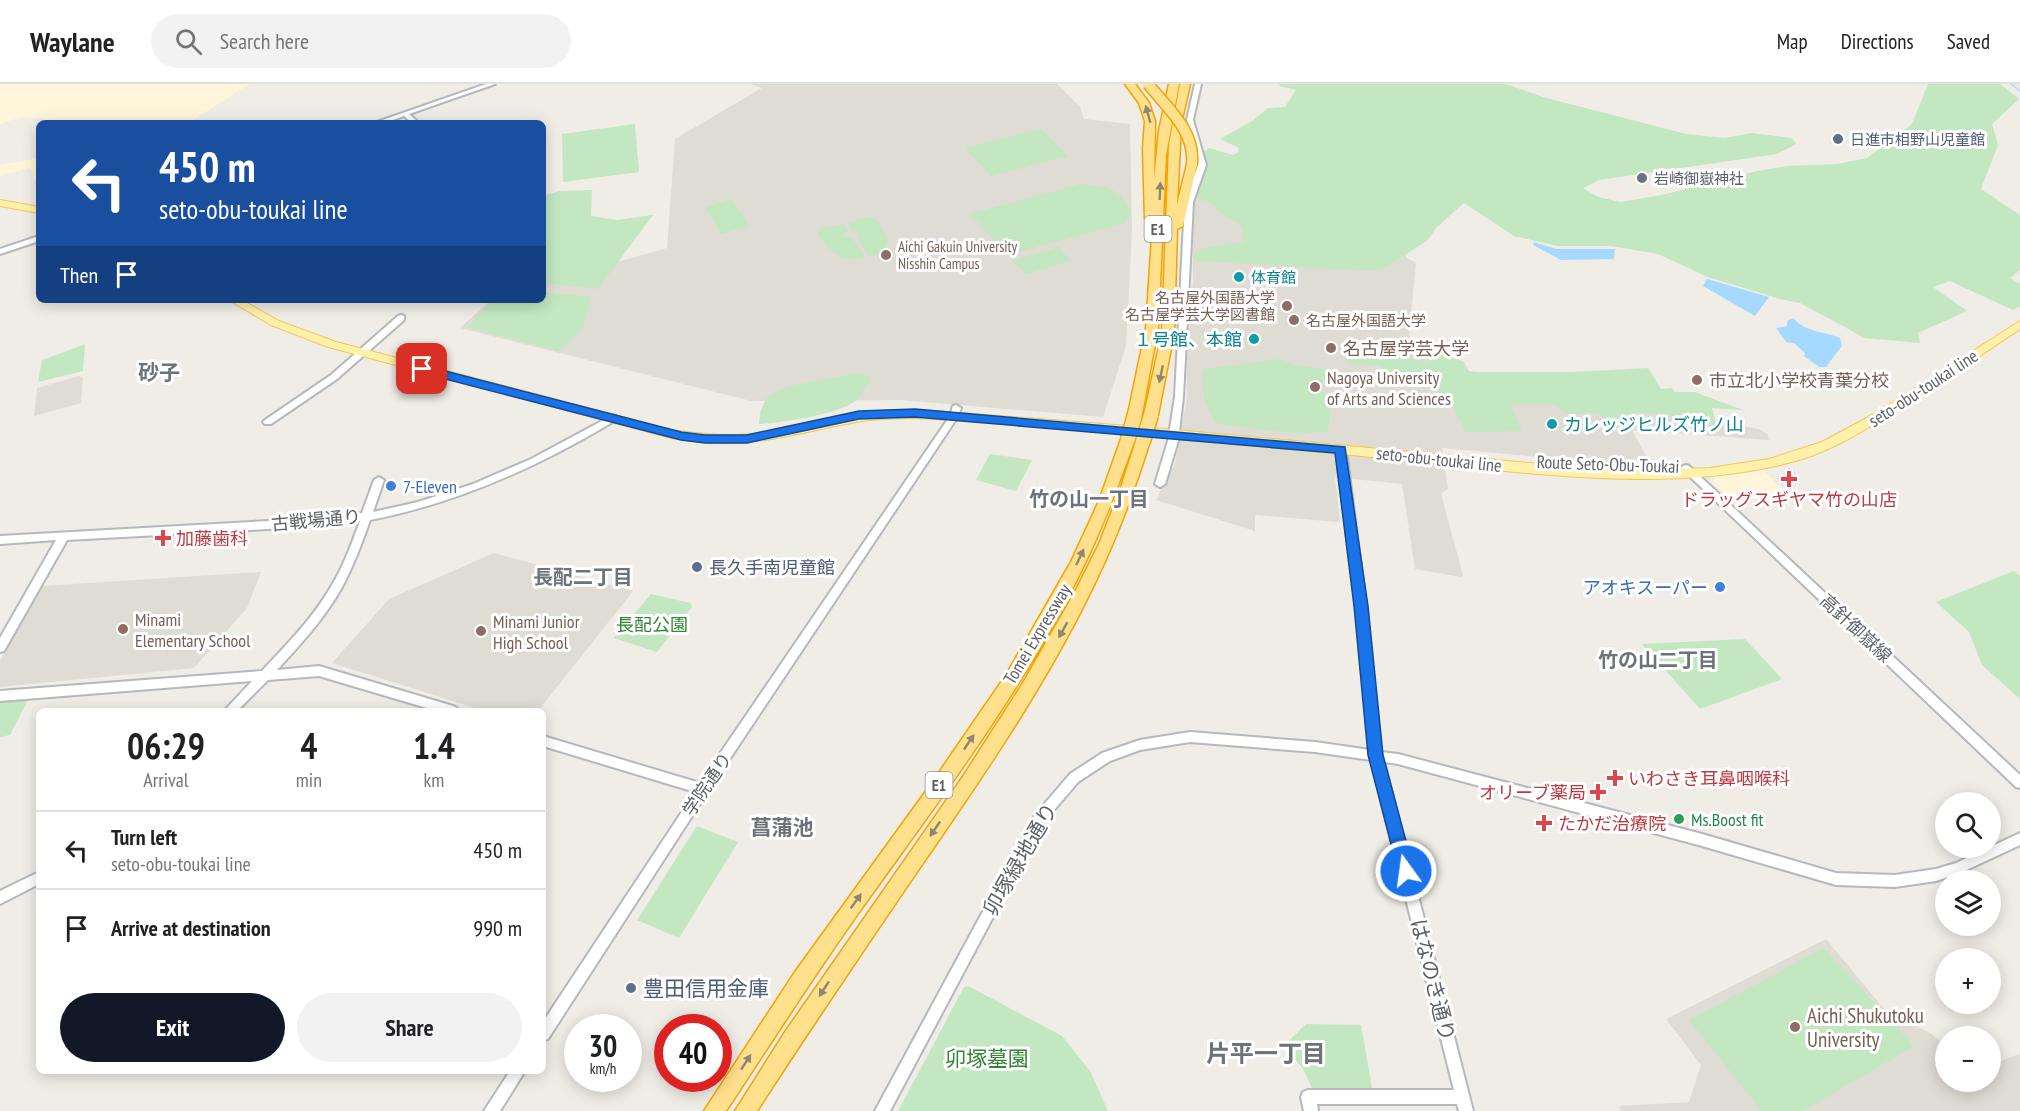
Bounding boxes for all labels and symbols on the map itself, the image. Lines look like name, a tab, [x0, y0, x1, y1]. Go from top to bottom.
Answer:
one-way arrow	[1142, 105, 1152, 123]
place label: 日進市相野山児童館	[1850, 130, 1985, 149]
marker: 日進市相野山児童館	[1831, 132, 1845, 146]
place label: 岩崎御嶽神社	[1654, 169, 1744, 188]
marker: 岩崎御嶽神社	[1635, 171, 1649, 185]
one-way arrow	[1155, 182, 1164, 201]
road number: E1	[1144, 216, 1172, 242]
place label: Aichi Gakuin University Nisshin Campus	[898, 237, 1018, 273]
marker: Aichi Gakuin University Nisshin Campus	[879, 248, 893, 262]
place label: 体育館	[1251, 268, 1296, 287]
marker: 体育館	[1232, 270, 1246, 284]
place label: 名古屋外国語大学 名古屋学芸大学図書館	[1125, 288, 1275, 324]
marker: 名古屋外国語大学 名古屋学芸大学図書館	[1280, 299, 1294, 313]
place label: 名古屋外国語大学	[1306, 311, 1426, 330]
marker: 名古屋外国語大学	[1287, 313, 1301, 327]
place label: １号館、本館	[1134, 328, 1242, 351]
marker: １号館、本館	[1247, 332, 1261, 346]
place label: 名古屋学芸大学	[1343, 337, 1469, 360]
marker: 名古屋学芸大学	[1324, 341, 1338, 355]
pin	[396, 343, 447, 394]
street label: seto-obu-toukai line	[1864, 344, 1982, 432]
district label: 砂子	[138, 359, 180, 386]
one-way arrow	[1155, 365, 1165, 384]
place label: Nagoya University of Arts and Sciences	[1327, 366, 1451, 410]
place label: 市立北小学校青葉分校	[1709, 369, 1889, 392]
marker: 市立北小学校青葉分校	[1690, 373, 1704, 387]
marker: Nagoya University of Arts and Sciences	[1308, 380, 1322, 394]
place label: カレッジヒルズ竹ノ山	[1564, 413, 1744, 436]
marker: カレッジヒルズ竹ノ山	[1545, 417, 1559, 431]
street label: seto-obu-toukai line	[1375, 441, 1503, 477]
street label: Route Seto-Obu-Toukai	[1536, 450, 1680, 478]
marker: ドラッグスギヤマ竹の山店	[1782, 472, 1796, 486]
place label: 7-Eleven	[403, 475, 457, 498]
marker: 7-Eleven	[384, 479, 398, 493]
district label: 竹の山一丁目	[1029, 486, 1149, 512]
place label: ドラッグスギヤマ竹の山店	[1681, 488, 1897, 511]
street label: 古戦場通り	[270, 505, 362, 535]
place label: 加藤歯科	[176, 527, 248, 550]
marker: 加藤歯科	[154, 529, 172, 547]
one-way arrow	[1075, 548, 1085, 566]
place label: 長久手南児童館	[709, 556, 835, 579]
marker: 長久手南児童館	[690, 560, 704, 574]
district label: 長配二丁目	[533, 564, 633, 590]
place label: アオキスーパー	[1583, 576, 1708, 599]
street label: Tomei Expressway	[998, 579, 1076, 688]
marker: アオキスーパー	[1713, 580, 1727, 594]
street label: 高針御嶽線	[1815, 589, 1897, 667]
place label: Minami Elementary School	[135, 608, 251, 652]
place label: Minami Junior High School	[493, 610, 580, 654]
park label: 長配公園	[616, 613, 688, 636]
one-way arrow	[1058, 621, 1068, 638]
marker: Minami Elementary School	[116, 622, 130, 636]
marker: Minami Junior High School	[474, 624, 488, 638]
district label: 竹の山二丁目	[1598, 647, 1718, 673]
one-way arrow	[963, 734, 974, 750]
street label: 学院通り	[677, 748, 737, 820]
place label: いわさき耳鼻咽喉科	[1628, 767, 1790, 790]
marker: いわさき耳鼻咽喉科	[1606, 769, 1624, 787]
road number: E1	[926, 772, 952, 798]
place label: オリーブ薬局	[1479, 781, 1586, 804]
marker: オリーブ薬局	[1591, 785, 1605, 799]
street label: 卯塚緑地通り	[977, 798, 1063, 920]
place label: Ms.Boost fit	[1691, 808, 1763, 831]
place label: たかだ治療院	[1558, 812, 1666, 835]
marker: Ms.Boost fit	[1672, 812, 1686, 826]
district label: 菖蒲池	[751, 814, 814, 841]
marker: たかだ治療院	[1535, 814, 1553, 832]
one-way arrow	[929, 821, 941, 837]
position arrow	[1374, 839, 1438, 903]
one-way arrow	[850, 894, 862, 909]
street label: はなのき通り	[1405, 916, 1461, 1044]
place label: 豊田信用金庫	[643, 975, 769, 1002]
marker: 豊田信用金庫	[624, 981, 638, 995]
one-way arrow	[819, 981, 830, 997]
place label: Aichi Shukutoku University	[1807, 1002, 1924, 1053]
speed limit sign: 40	[654, 1014, 732, 1092]
marker: Aichi Shukutoku University	[1788, 1020, 1802, 1034]
district label: 片平一丁目	[1206, 1038, 1326, 1069]
park label: 卯塚墓園	[945, 1045, 1029, 1072]
one-way arrow	[741, 1054, 752, 1070]

